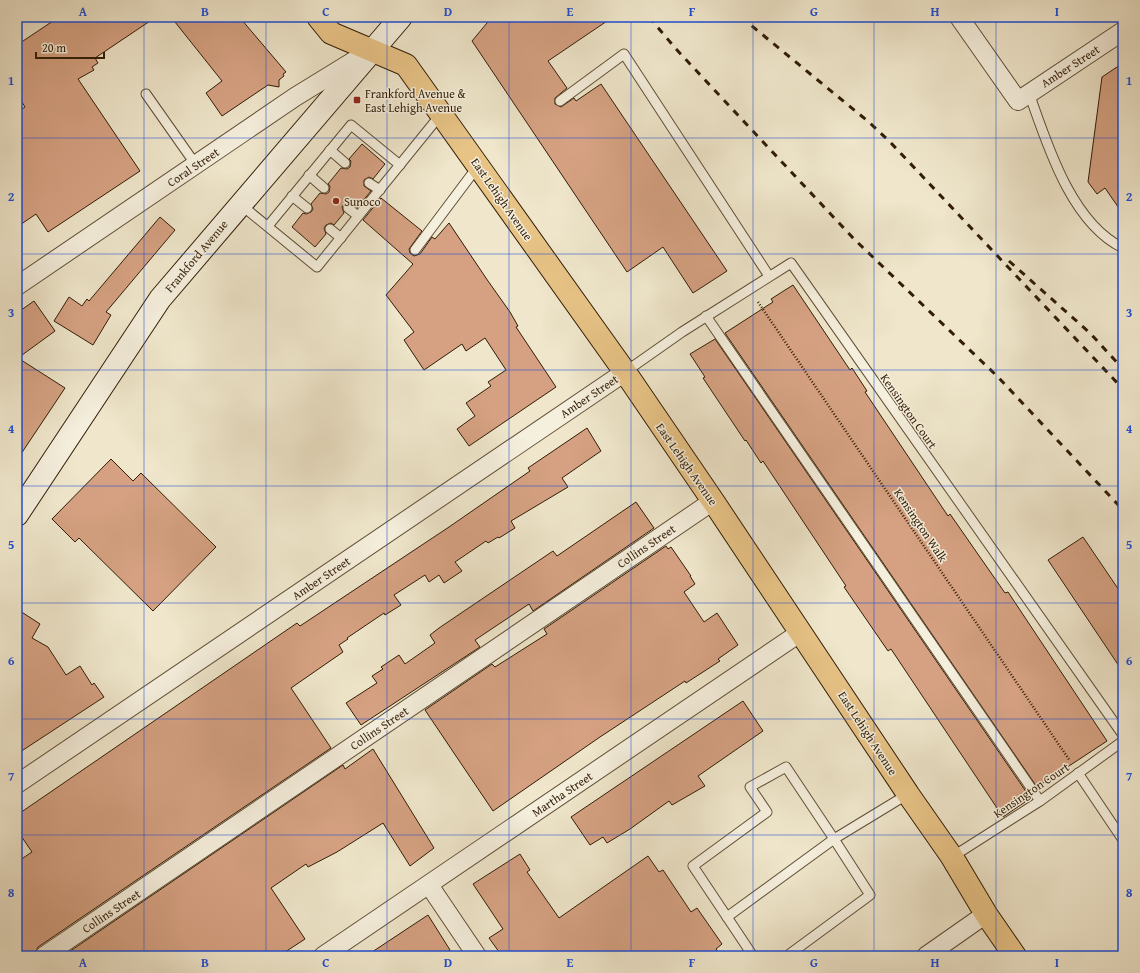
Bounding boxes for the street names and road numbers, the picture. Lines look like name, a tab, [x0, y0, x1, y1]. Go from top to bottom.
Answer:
street label: Amber Street	[1037, 40, 1103, 91]
street label: Coral Street	[164, 143, 223, 191]
street label: East Lehigh Avenue	[467, 154, 537, 244]
street label: Frankford Avenue	[161, 216, 232, 296]
street label: Amber Street	[557, 370, 622, 422]
street label: Kensington Court	[877, 370, 942, 453]
street label: East Lehigh Avenue	[652, 419, 722, 509]
street label: Kensington Walk	[890, 485, 952, 566]
street label: Collins Street	[613, 520, 679, 572]
street label: Amber Street	[289, 552, 354, 604]
street label: East Lehigh Avenue	[834, 688, 902, 779]
street label: Collins Street	[346, 702, 412, 754]
street label: Kensington Court	[990, 758, 1073, 822]
street label: Martha Street	[528, 767, 596, 821]
street label: Collins Street	[78, 885, 144, 937]

